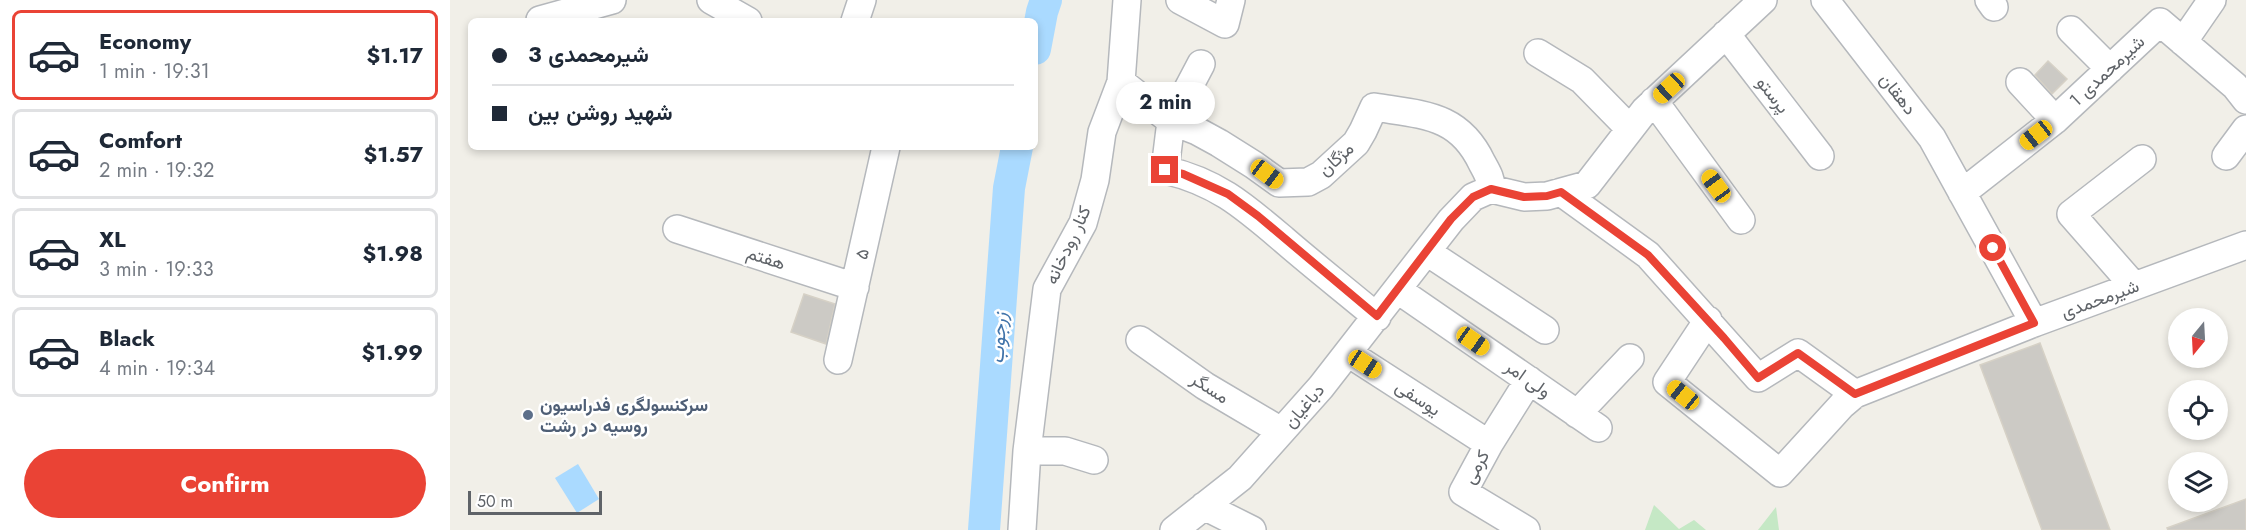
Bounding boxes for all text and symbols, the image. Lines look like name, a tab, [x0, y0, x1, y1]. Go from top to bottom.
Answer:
text: Economy	[99, 25, 191, 57]
icon: car	[27, 28, 81, 82]
street label: شیرمحمدی 1	[2063, 29, 2151, 113]
text: شیرمحمدی 3	[528, 38, 649, 70]
text: $1.17	[367, 39, 423, 71]
text: 1 min · 19:31	[99, 57, 210, 86]
street label: دهقان	[1873, 67, 1923, 121]
car	[1650, 69, 1688, 107]
street label: پرستو	[1750, 71, 1796, 119]
callout: 2 min	[1116, 83, 1214, 125]
text: 2 min	[1139, 88, 1192, 117]
text: شهید روشن بین	[528, 96, 673, 128]
car	[2016, 117, 2056, 153]
text: Comfort	[99, 124, 182, 156]
icon: car	[27, 127, 81, 181]
street label: مژگان	[1312, 136, 1360, 182]
text: $1.57	[364, 138, 423, 170]
text: 2 min · 19:32	[99, 156, 215, 185]
route end	[1151, 156, 1178, 183]
car	[1247, 156, 1287, 192]
car	[1698, 166, 1734, 206]
street label: کنار رودخانه	[1038, 201, 1098, 289]
text: XL	[99, 223, 126, 255]
icon: car	[27, 226, 81, 280]
route start	[1979, 234, 2006, 261]
text: $1.98	[363, 237, 423, 269]
street label: هفتم	[743, 240, 789, 276]
street label: ۵	[848, 246, 876, 262]
text: 3 min · 19:33	[99, 255, 214, 284]
street label: شیرمحمدی	[2057, 273, 2143, 325]
north arrow	[2168, 308, 2228, 368]
map controls	[2168, 308, 2228, 512]
water label: زرجوب	[982, 310, 1015, 365]
text: Black	[99, 322, 155, 354]
car	[1453, 323, 1493, 359]
icon: car	[27, 325, 81, 379]
text: $1.99	[362, 336, 423, 368]
car	[1345, 347, 1385, 381]
street label: ولی امر	[1499, 353, 1556, 404]
text: 4 min · 19:34	[99, 354, 215, 383]
street label: مسگر	[1185, 365, 1234, 410]
street label: یوسفی	[1390, 374, 1446, 422]
car	[1663, 377, 1703, 413]
street label: دباغیان	[1277, 378, 1331, 434]
button: locate	[2168, 380, 2228, 440]
place label: سرکنسولگری فدراسیون روسیه در رشت	[540, 392, 708, 439]
marker: سرکنسولگری فدراسیون روسیه در رشت	[521, 408, 535, 422]
street label: کرمی	[1456, 445, 1496, 489]
button: Confirm	[24, 449, 426, 518]
button: layers	[2168, 452, 2228, 512]
scale bar	[468, 488, 602, 516]
text: 50 m	[477, 490, 513, 513]

